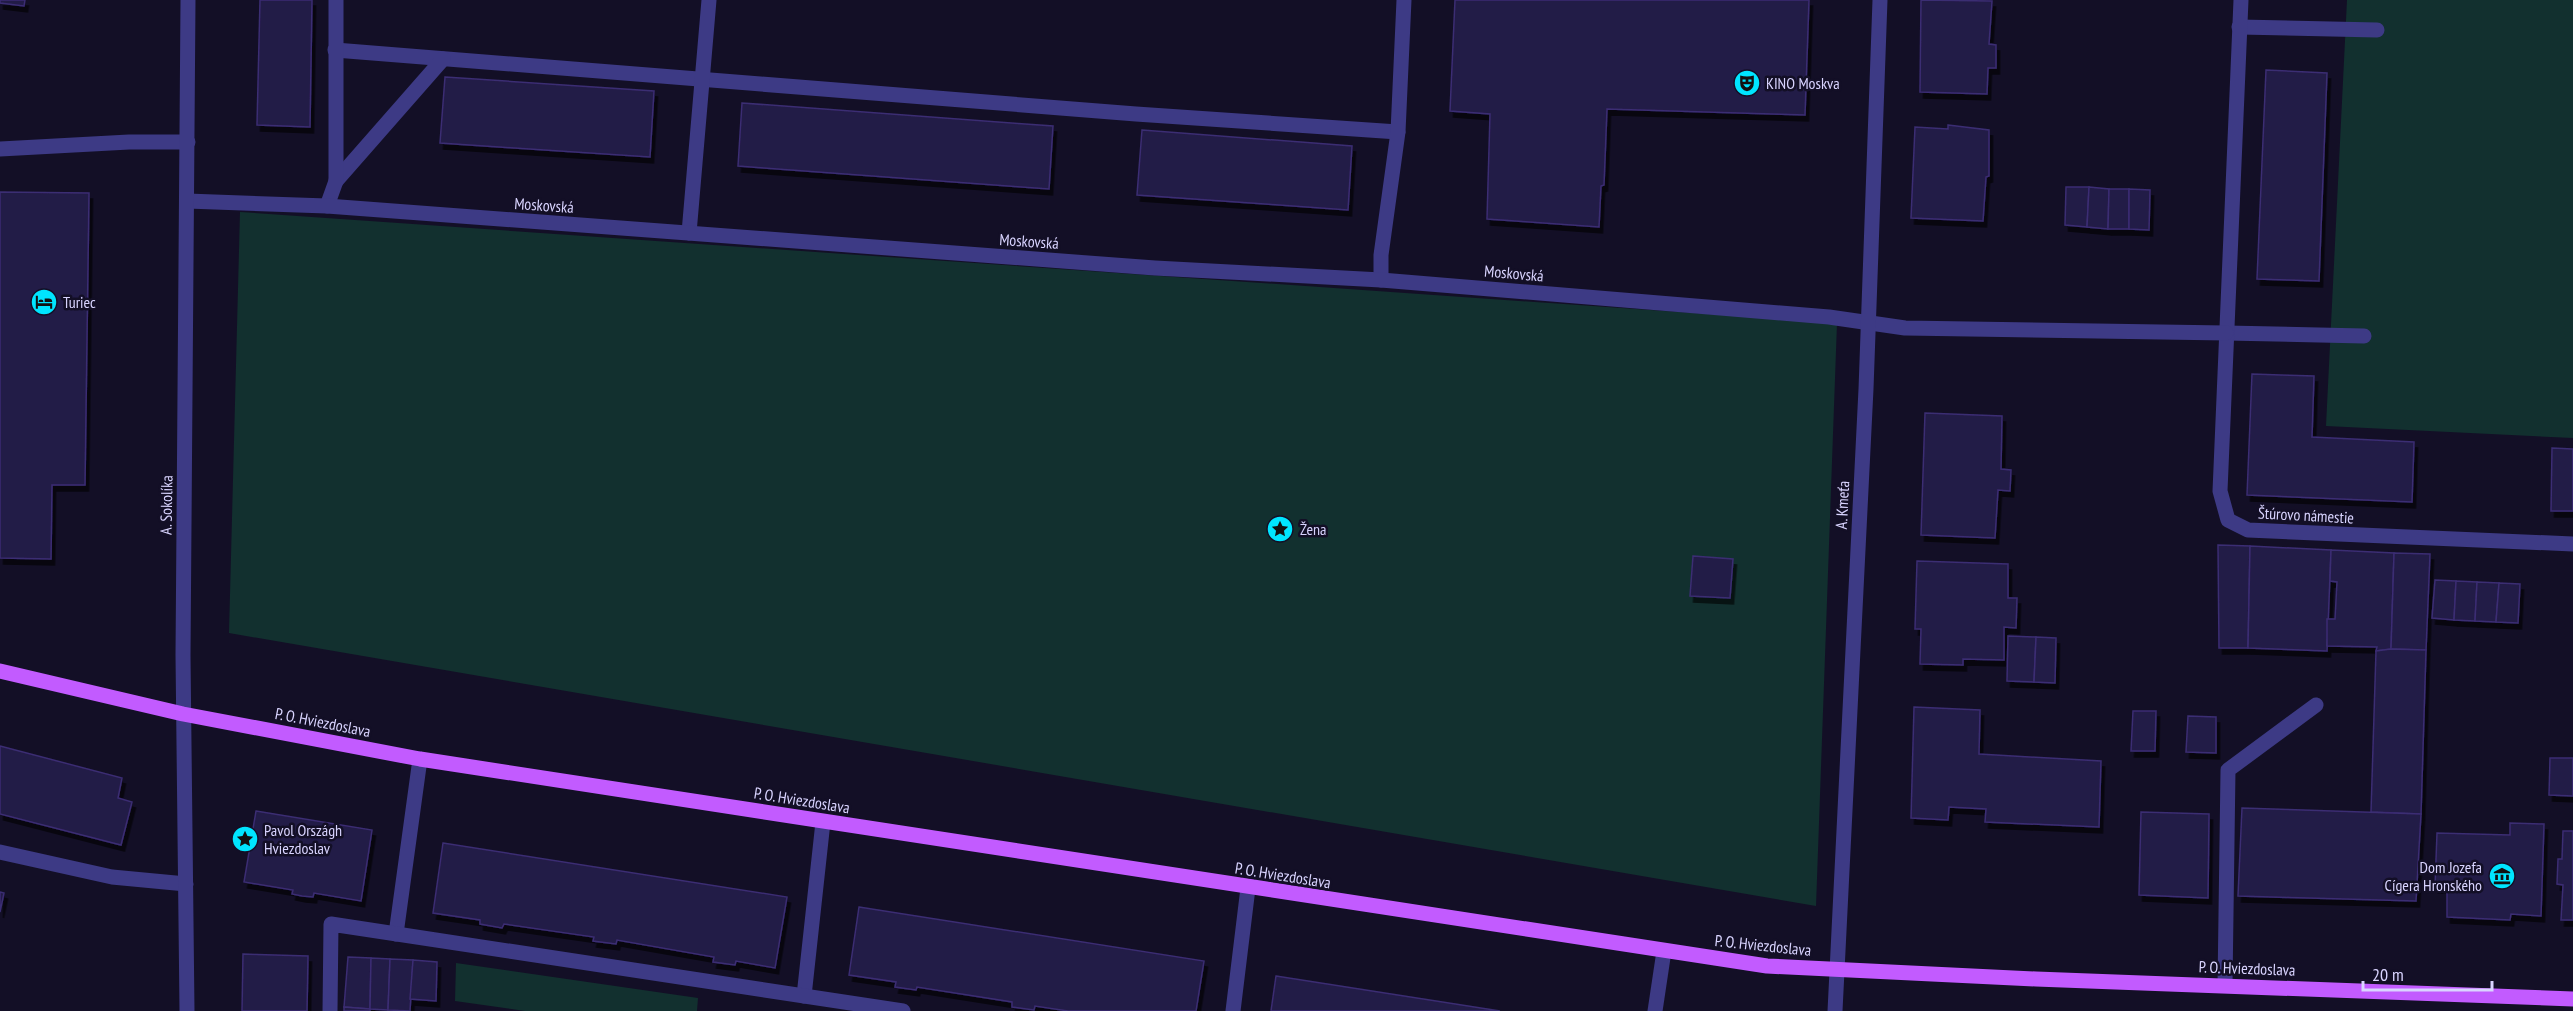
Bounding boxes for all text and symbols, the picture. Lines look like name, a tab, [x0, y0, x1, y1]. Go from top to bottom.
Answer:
theatre icon: KINO Moskva	[1732, 68, 1762, 98]
place label: KINO Moskva	[1766, 73, 1840, 93]
street label: Moskovská	[514, 193, 574, 217]
street label: Moskovská	[999, 229, 1059, 253]
street label: Moskovská	[1483, 260, 1545, 286]
hotel icon: Turiec	[29, 287, 59, 317]
place label: Turiec	[63, 292, 96, 312]
street label: A. Sokolíka	[155, 475, 177, 535]
street label: A. Kmeťa	[1831, 480, 1853, 530]
street label: Štúrovo námestie	[2257, 502, 2355, 528]
place icon: Žena	[1265, 514, 1295, 544]
place label: Žena	[1300, 519, 1326, 539]
street label: P. O. Hviezdoslava	[274, 703, 372, 741]
street label: P. O. Hviezdoslava	[753, 783, 851, 817]
place label: Pavol Országh Hviezdoslav	[264, 820, 342, 858]
place icon: Pavol Országh Hviezdoslav	[230, 824, 260, 854]
place label: Dom Jozefa Cígera Hronského	[2385, 857, 2482, 895]
street label: P. O. Hviezdoslava	[1234, 858, 1332, 892]
museum icon: Dom Jozefa Cígera Hronského	[2487, 861, 2517, 891]
street label: P. O. Hviezdoslava	[1714, 930, 1812, 960]
scale bar	[2363, 954, 2492, 992]
street label: P. O. Hviezdoslava	[2198, 956, 2296, 980]
text: 20 m	[2372, 963, 2404, 986]

